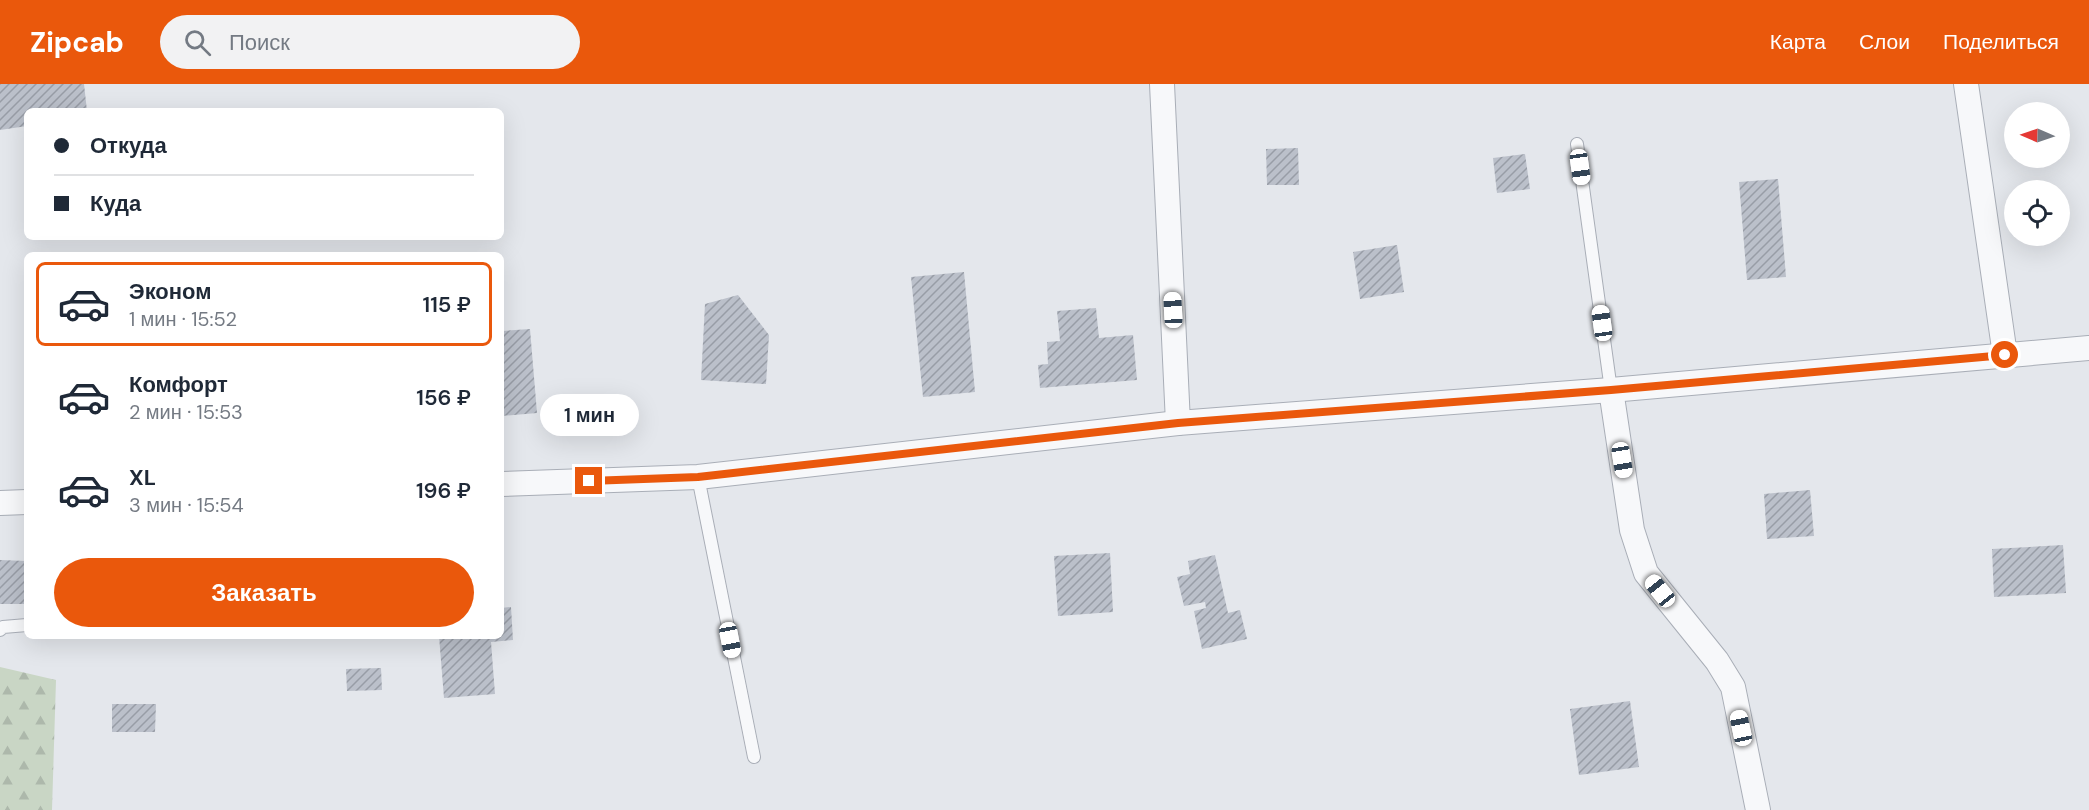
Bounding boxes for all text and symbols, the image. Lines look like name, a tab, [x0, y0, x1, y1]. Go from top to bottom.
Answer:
search box	[160, 15, 580, 69]
text: Zipcab	[30, 24, 124, 61]
icon: search	[181, 26, 214, 59]
text: Поиск	[229, 28, 290, 57]
text: Карта	[1770, 28, 1826, 56]
text: Слои	[1859, 28, 1910, 56]
text: Поделиться	[1943, 28, 2059, 56]
north arrow	[2004, 102, 2070, 168]
map controls	[2004, 102, 2070, 246]
text: Откуда	[90, 131, 167, 160]
car	[1569, 148, 1591, 186]
button: locate	[2004, 180, 2070, 246]
text: Куда	[90, 189, 141, 218]
icon: car	[57, 277, 111, 331]
text: Эконом	[129, 277, 212, 306]
text: 115 ₽	[423, 290, 471, 319]
car	[1163, 292, 1183, 328]
car	[1591, 304, 1613, 342]
text: 1 мин · 15:52	[129, 306, 237, 332]
route start	[1991, 341, 2018, 368]
icon: car	[57, 370, 111, 424]
text: Комфорт	[129, 370, 228, 399]
text: 156 ₽	[416, 383, 471, 412]
callout: 1 мин	[540, 394, 638, 436]
text: 2 мин · 15:53	[129, 399, 243, 425]
text: 1 мин	[564, 402, 615, 428]
car	[1610, 441, 1634, 479]
icon: car	[57, 463, 111, 517]
text: XL	[129, 463, 156, 492]
route end	[575, 467, 602, 494]
text: 196 ₽	[416, 476, 471, 505]
text: 3 мин · 15:54	[129, 492, 244, 518]
button: Заказать	[54, 558, 474, 627]
car	[1642, 571, 1678, 611]
car	[718, 621, 742, 659]
car	[1728, 709, 1754, 747]

